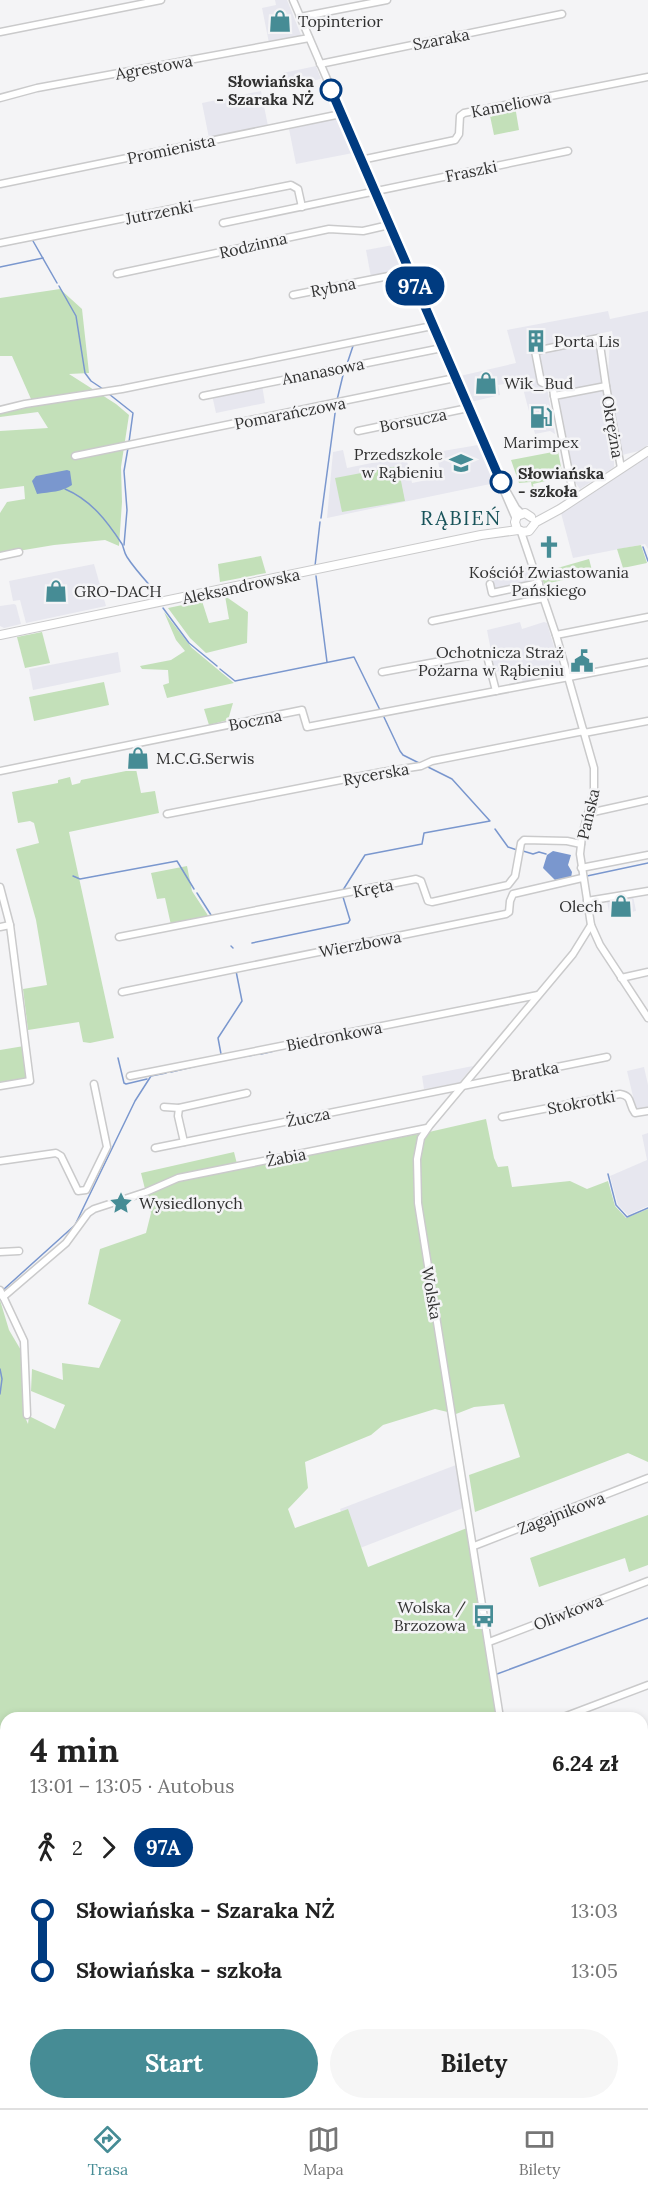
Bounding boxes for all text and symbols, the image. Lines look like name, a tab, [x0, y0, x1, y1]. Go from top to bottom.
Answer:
shop icon: Topinterior	[267, 8, 293, 34]
place label: Topinterior	[298, 11, 383, 31]
street label: Szaraka	[411, 24, 471, 54]
street label: Agrestowa	[113, 50, 194, 84]
place label: Słowiańska - Szaraka NŻ	[216, 71, 315, 109]
marker: Słowiańska - Szaraka NŻ	[320, 79, 342, 101]
street label: Kameliowa	[469, 86, 553, 122]
street label: Promienista	[125, 130, 217, 168]
street label: Fraszki	[443, 156, 499, 186]
street label: Jutrzenki	[123, 196, 194, 229]
street label: Rodzinna	[217, 227, 289, 263]
line badge: 97A	[380, 266, 450, 306]
street label: Rybna	[309, 273, 357, 301]
text: 97A	[397, 273, 433, 300]
building icon: Porta Lis	[523, 328, 549, 354]
place label: Porta Lis	[554, 331, 620, 351]
street label: Ananasowa	[279, 353, 366, 389]
shop icon: Wik_Bud	[473, 370, 499, 396]
place label: Wik_Bud	[504, 373, 574, 393]
street label: Pomarańczowa	[233, 392, 347, 434]
street label: Okrężna	[598, 394, 628, 460]
street label: Borsucza	[378, 404, 448, 436]
fuel station icon: Marimpex	[528, 404, 554, 430]
place label: Marimpex	[503, 432, 579, 452]
place label: Przedszkole w Rąbieniu	[354, 444, 443, 482]
school or university icon: Przedszkole w Rąbieniu	[448, 450, 474, 476]
place label: Słowiańska - szkoła	[518, 463, 605, 501]
marker: Słowiańska - szkoła	[490, 471, 512, 493]
district label: RĄBIEŃ	[420, 505, 502, 530]
church icon: Kościół Zwiastowania Pańskiego	[536, 534, 562, 560]
place label: Kościół Zwiastowania Pańskiego	[469, 562, 629, 600]
street label: Aleksandrowska	[179, 564, 302, 608]
shop icon: GRO-DACH	[43, 578, 69, 604]
place label: GRO-DACH	[74, 581, 162, 601]
place label: Ochotnicza Straż Pożarna w Rąbieniu	[418, 642, 564, 680]
public building icon: Ochotnicza Straż Pożarna w Rąbieniu	[569, 648, 595, 674]
street label: Boczna	[227, 705, 283, 735]
shop icon: M.C.G.Serwis	[125, 745, 151, 771]
place label: M.C.G.Serwis	[156, 748, 255, 768]
street label: Rycerska	[341, 758, 411, 790]
street label: Pańska	[572, 787, 604, 841]
street label: Kręta	[351, 874, 395, 902]
shop icon: Olech	[608, 893, 634, 919]
place label: Olech	[559, 896, 603, 916]
street label: Wierzbowa	[317, 926, 403, 962]
street label: Biedronkowa	[284, 1017, 384, 1055]
street label: Bratka	[510, 1057, 560, 1085]
street label: Stokrotki	[545, 1086, 617, 1118]
street label: Żucza	[284, 1103, 332, 1131]
street label: Żabia	[264, 1143, 308, 1171]
place icon: Wysiedlonych	[108, 1190, 134, 1216]
place label: Wysiedlonych	[139, 1193, 243, 1213]
street label: Wolska	[418, 1265, 446, 1321]
street label: Zagajnikowa	[514, 1487, 608, 1539]
street label: Oliwkowa	[530, 1590, 606, 1634]
place label: Wolska / Brzozowa	[394, 1597, 466, 1635]
bus stop icon: Wolska / Brzozowa	[471, 1603, 497, 1629]
text: 4 min	[30, 1729, 119, 1771]
text: 6.24 zł	[552, 1749, 618, 1777]
text: 13:01 – 13:05 · Autobus	[30, 1773, 234, 1798]
icon: walk	[30, 1831, 63, 1864]
icon: forward	[92, 1831, 125, 1864]
text: 97A	[146, 1834, 181, 1861]
text: 2	[72, 1835, 83, 1860]
text: Słowiańska - Szaraka NŻ	[76, 1896, 335, 1924]
text: 13:03	[571, 1898, 618, 1923]
text: Słowiańska - szkoła	[76, 1956, 282, 1984]
text: 13:05	[571, 1958, 618, 1983]
button: Start	[30, 2029, 318, 2098]
button: Bilety	[330, 2029, 618, 2098]
tab: Trasa	[87, 2123, 128, 2179]
tab: Mapa	[303, 2123, 344, 2179]
tab: Bilety	[519, 2123, 561, 2179]

